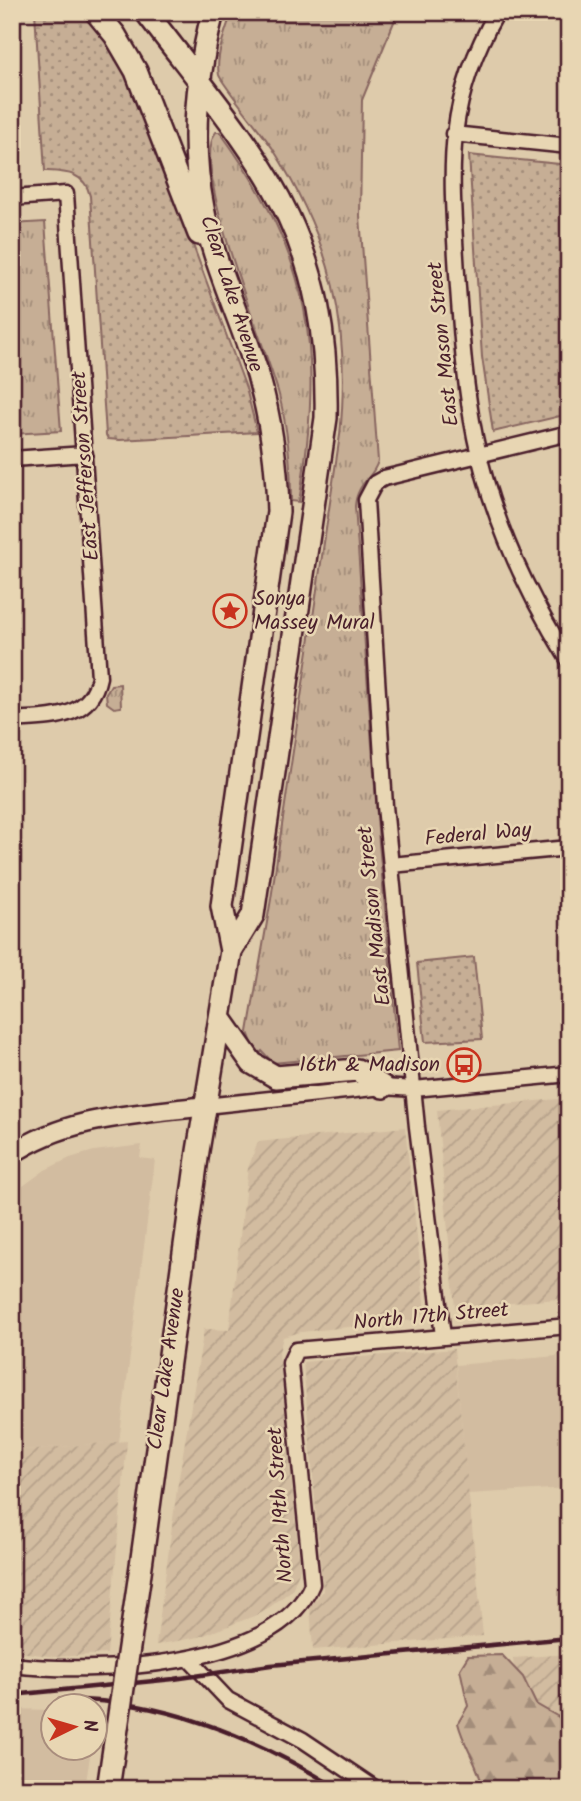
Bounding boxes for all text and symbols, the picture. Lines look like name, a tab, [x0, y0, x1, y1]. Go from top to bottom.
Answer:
street label: Clear Lake Avenue	[190, 211, 272, 377]
street label: East Mason Street	[419, 259, 469, 428]
street label: East Jefferson Street	[63, 369, 109, 562]
place label: Sonya Massey Mural	[254, 583, 375, 640]
place icon: Sonya Massey Mural	[211, 592, 249, 630]
street label: Federal Way	[423, 814, 533, 856]
street label: East Madison Street	[349, 823, 401, 1008]
bus stop icon: 16th & Madison	[445, 1046, 483, 1084]
place label: 16th & Madison	[299, 1049, 440, 1082]
street label: Clear Lake Avenue	[139, 1285, 195, 1452]
street label: North 17th Street	[352, 1294, 511, 1340]
street label: North 19th Street	[259, 1425, 303, 1584]
north arrow	[38, 1692, 108, 1762]
text: N	[73, 1718, 104, 1733]

